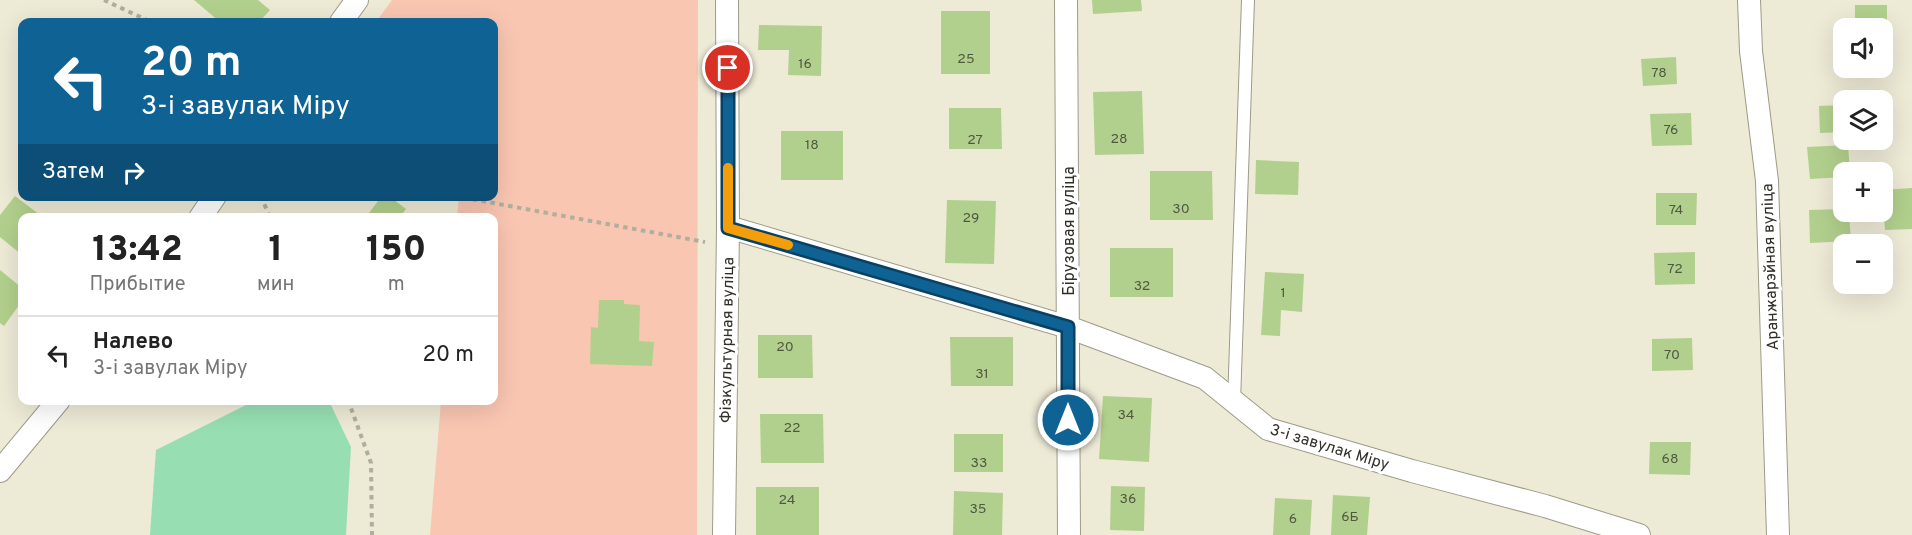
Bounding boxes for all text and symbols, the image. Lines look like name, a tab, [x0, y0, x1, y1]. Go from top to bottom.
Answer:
map controls	[1833, 18, 1893, 294]
button: sound	[1833, 18, 1893, 78]
text: 20 m	[141, 38, 242, 91]
icon: left	[42, 42, 120, 120]
pin	[702, 42, 753, 93]
icon: arrive	[711, 51, 744, 84]
house number: 25	[957, 51, 975, 68]
house number: 16	[798, 56, 812, 73]
house number: 78	[1651, 65, 1667, 82]
text: 3-і завулак Міру	[141, 90, 350, 124]
button: layers	[1833, 90, 1893, 150]
house number: 76	[1664, 122, 1678, 139]
house number: 28	[1110, 131, 1128, 148]
house number: 27	[967, 132, 983, 149]
house number: 18	[805, 137, 819, 154]
icon: right	[117, 156, 150, 189]
text: Затем	[42, 159, 105, 186]
button: +	[1833, 162, 1893, 222]
street label: Бірузовая вуліца	[1060, 166, 1080, 296]
street label: Аранжарэйная вуліца	[1758, 183, 1784, 351]
house number: 30	[1172, 201, 1190, 218]
house number: 74	[1669, 202, 1683, 219]
house number: 29	[963, 210, 979, 227]
text: 13:42	[92, 228, 183, 274]
text: 1	[268, 228, 283, 274]
text: 150	[366, 228, 426, 274]
button: −	[1833, 234, 1893, 294]
street label: Фізкультурная вуліца	[717, 257, 739, 423]
house number: 72	[1667, 261, 1683, 278]
text: Прибытие	[90, 272, 186, 298]
text: мин	[257, 272, 294, 298]
text: m	[388, 272, 405, 298]
house number: 32	[1134, 278, 1150, 295]
house number: 1	[1280, 285, 1286, 302]
text: Налево	[93, 329, 173, 356]
icon: left	[42, 339, 75, 372]
house number: 20	[776, 339, 794, 356]
text: 20 m	[423, 342, 474, 369]
house number: 70	[1664, 347, 1680, 364]
text: 3-і завулак Міру	[93, 356, 248, 382]
house number: 31	[975, 366, 989, 383]
position arrow	[1036, 388, 1100, 452]
house number: 34	[1117, 407, 1135, 424]
house number: 22	[783, 420, 801, 437]
street label: 3-і завулак Міру	[1267, 420, 1391, 476]
house number: 68	[1662, 451, 1678, 468]
house number: 33	[971, 455, 987, 472]
house number: 36	[1120, 491, 1136, 508]
house number: 24	[778, 492, 796, 509]
house number: 35	[969, 501, 987, 518]
house number: 6Б	[1341, 509, 1359, 526]
house number: 6	[1289, 511, 1297, 528]

